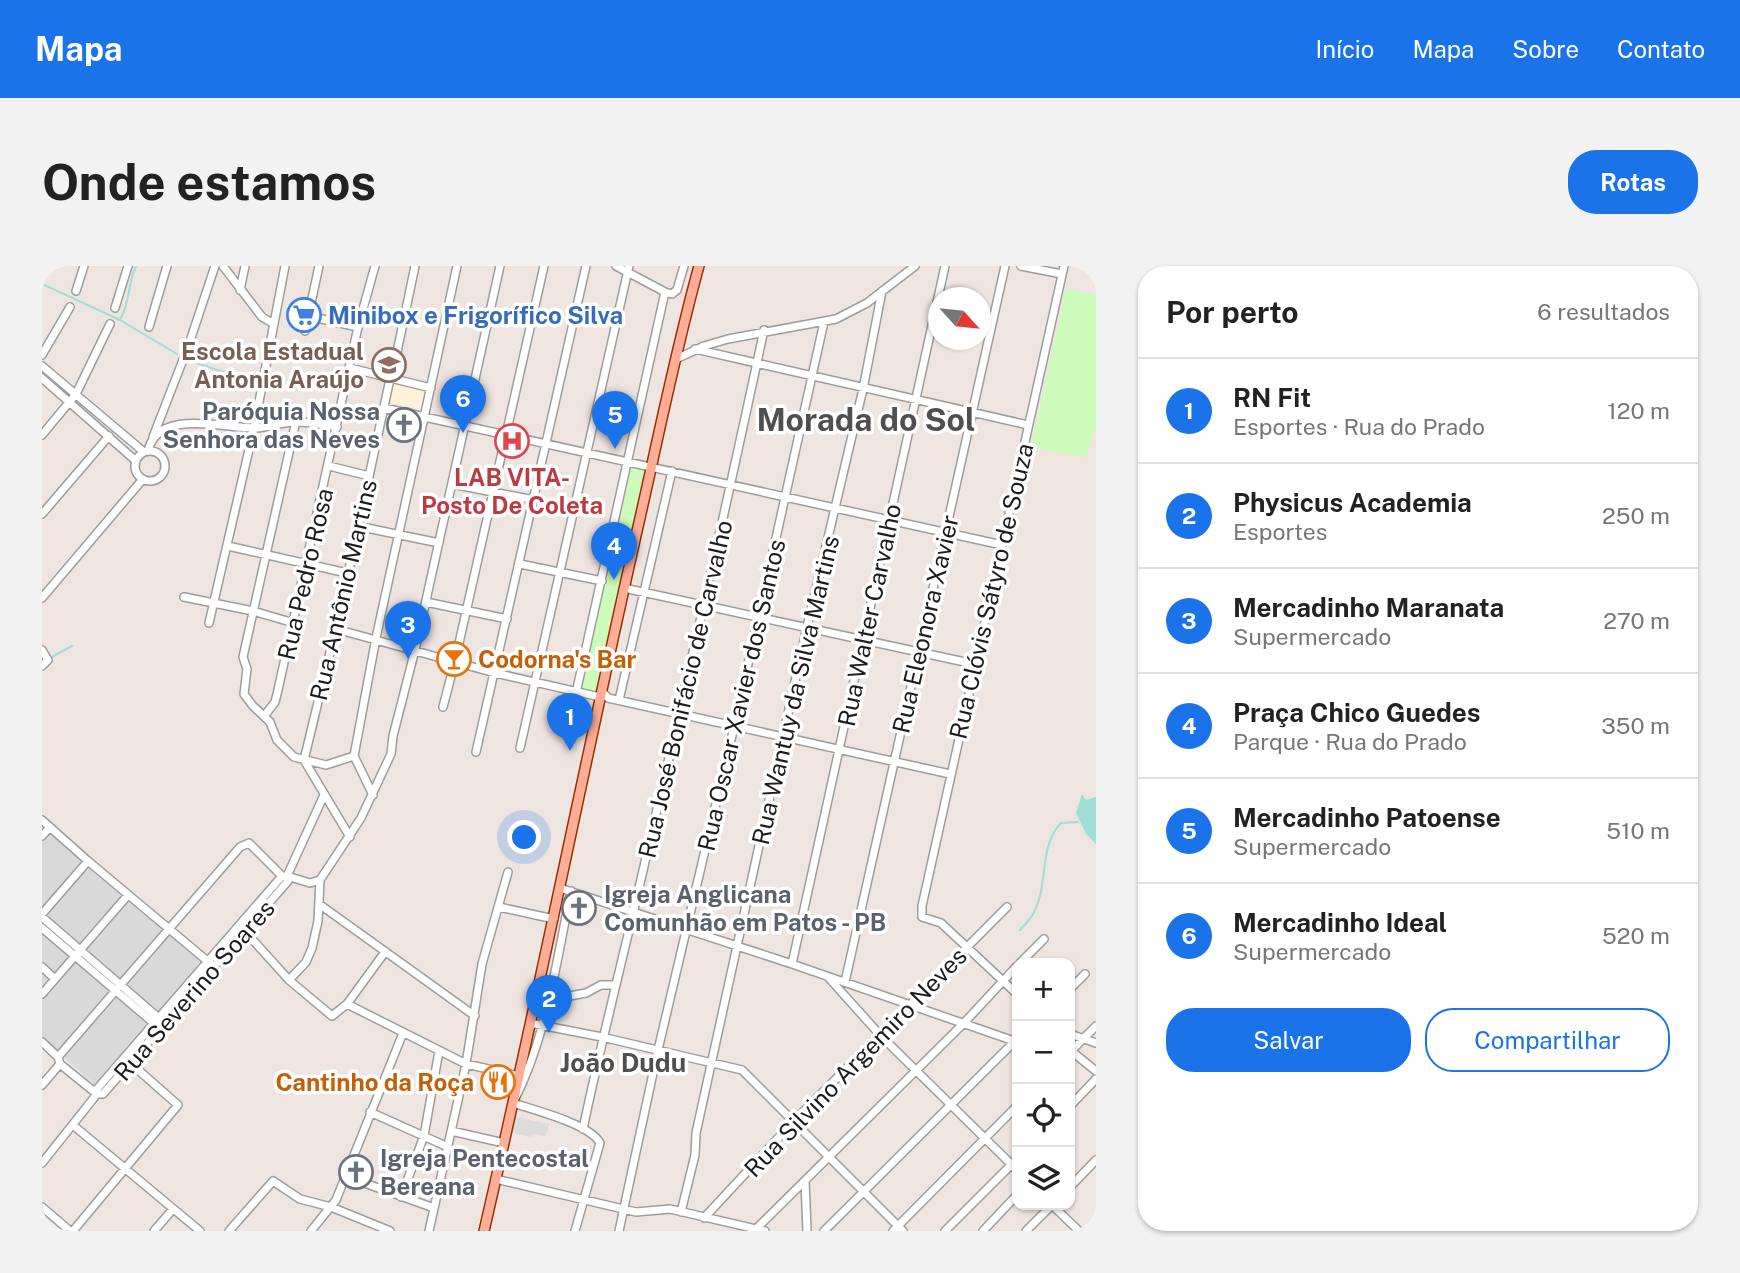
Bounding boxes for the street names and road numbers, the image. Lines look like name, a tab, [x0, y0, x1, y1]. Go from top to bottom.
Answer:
street label: Rua Clóvis Sátyro de Souza	[943, 440, 1039, 742]
street label: Rua Antônio Martins	[304, 477, 382, 703]
street label: Rua Pedro Rosa	[272, 485, 338, 663]
street label: Rua Walter Carvalho	[832, 501, 906, 729]
street label: Rua Eleonora Xavier	[886, 512, 964, 736]
street label: Rua José Bonifácio de Carvalho	[632, 517, 738, 861]
street label: Rua Wantuy da Silva Martins	[746, 533, 844, 847]
street label: Rua Oscar Xavier dos Santos	[691, 536, 791, 854]
street label: Rua Severino Soares	[108, 894, 280, 1086]
street label: Rua Silvino Argemiro Neves	[738, 942, 972, 1182]

